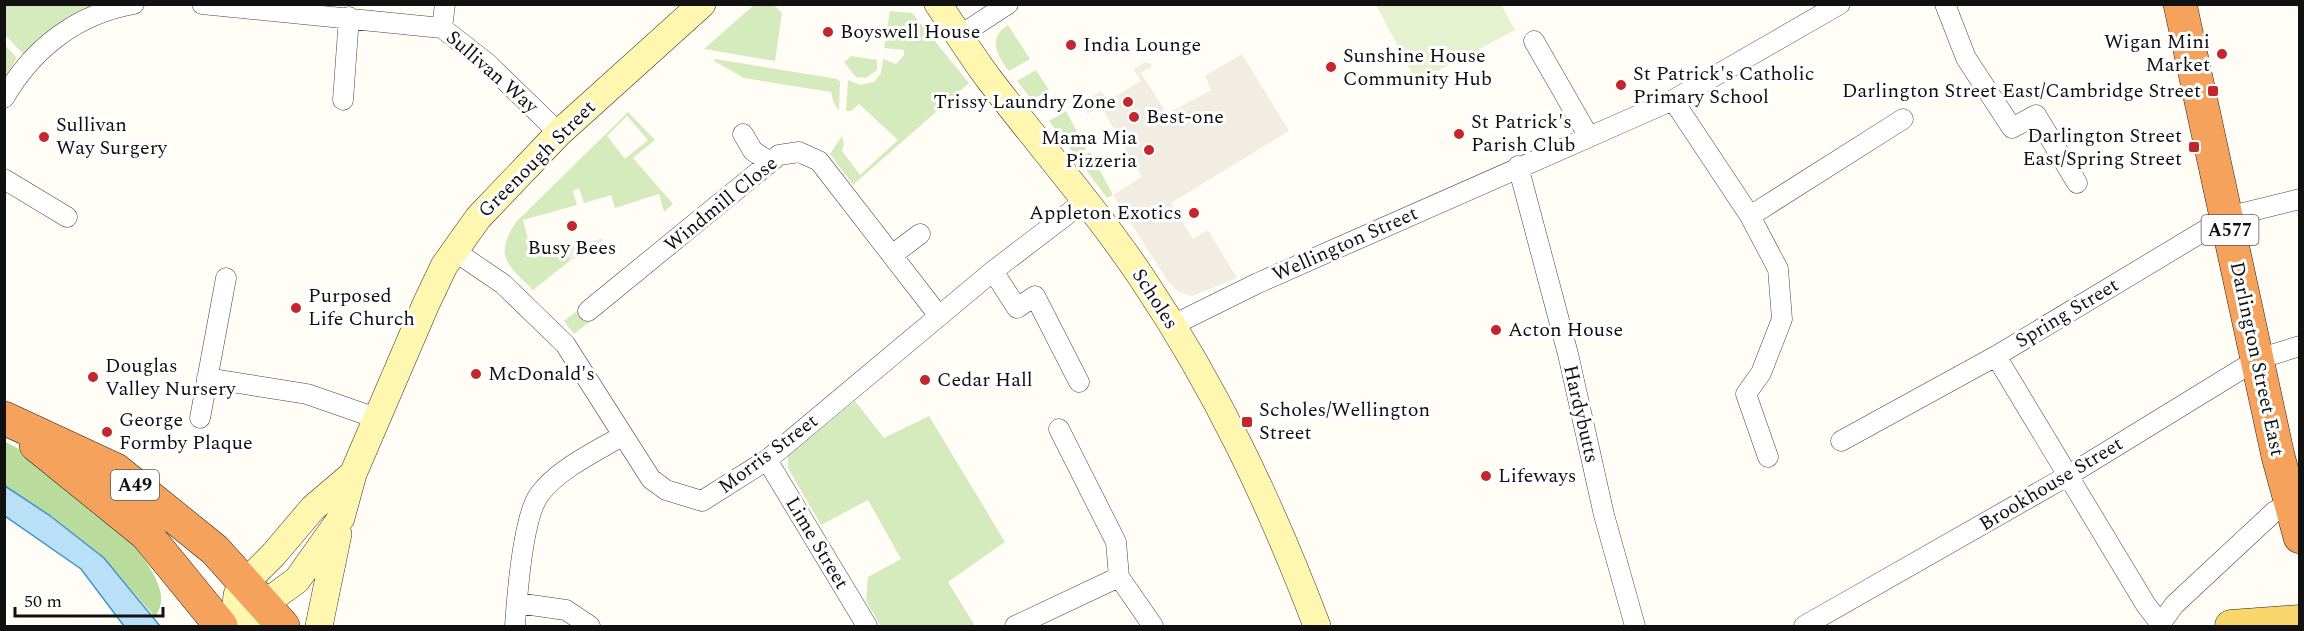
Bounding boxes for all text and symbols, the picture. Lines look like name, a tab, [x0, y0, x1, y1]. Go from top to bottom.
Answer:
place label: Boyswell House	[840, 17, 980, 47]
street label: Sullivan Way	[439, 23, 546, 122]
marker: Boyswell House	[821, 25, 835, 39]
place label: Wigan Mini Market	[2104, 27, 2210, 80]
place label: India Lounge	[1083, 30, 1201, 60]
marker: India Lounge	[1064, 38, 1078, 52]
place label: Sunshine House Community Hub	[1343, 41, 1492, 94]
marker: Wigan Mini Market	[2215, 47, 2229, 61]
place label: St Patrick's Catholic Primary School	[1633, 59, 1814, 112]
marker: Sunshine House Community Hub	[1324, 60, 1338, 74]
place label: Darlington Street East/Cambridge Street	[1842, 76, 2201, 106]
marker: St Patrick's Catholic Primary School	[1614, 78, 1628, 92]
marker: Darlington Street East/Cambridge Street	[2206, 84, 2220, 98]
place label: Trissy Laundry Zone	[934, 87, 1116, 117]
street label: Greenough Street	[471, 93, 603, 225]
marker: Trissy Laundry Zone	[1121, 95, 1135, 109]
place label: Best-one	[1146, 102, 1224, 132]
place label: St Patrick's Parish Club	[1471, 107, 1575, 160]
place label: Sullivan Way Surgery	[56, 110, 169, 163]
marker: Best-one	[1127, 110, 1141, 124]
place label: Darlington Street East/Spring Street	[2023, 121, 2182, 174]
place label: Mama Mia Pizzeria	[1041, 123, 1137, 176]
marker: St Patrick's Parish Club	[1452, 127, 1466, 141]
marker: Sullivan Way Surgery	[37, 130, 51, 144]
marker: Darlington Street East/Spring Street	[2187, 140, 2201, 154]
marker: Mama Mia Pizzeria	[1142, 143, 1156, 157]
street label: Windmill Close	[658, 149, 784, 259]
place label: Appleton Exotics	[1029, 198, 1182, 228]
street label: Wellington Street	[1267, 198, 1423, 290]
marker: Appleton Exotics	[1187, 206, 1201, 220]
road number: A577	[2202, 215, 2258, 245]
marker: Busy Bees	[565, 219, 579, 233]
place label: Busy Bees	[528, 233, 616, 263]
street label: Darlington Street East	[2222, 259, 2292, 459]
street label: Scholes	[1124, 263, 1186, 335]
street label: Spring Street	[2010, 270, 2124, 356]
place label: Purposed Life Church	[308, 281, 415, 334]
marker: Purposed Life Church	[289, 301, 303, 315]
place label: Acton House	[1508, 315, 1623, 345]
marker: Acton House	[1489, 323, 1503, 337]
place label: Douglas Valley Nursery	[105, 351, 237, 404]
place label: McDonald's	[488, 359, 595, 389]
street label: Hardybutts	[1555, 362, 1607, 466]
place label: Cedar Hall	[937, 365, 1033, 395]
marker: McDonald's	[469, 367, 483, 381]
marker: Douglas Valley Nursery	[86, 370, 100, 384]
marker: Cedar Hall	[918, 373, 932, 387]
place label: Scholes/Wellington Street	[1259, 395, 1430, 448]
place label: George Formby Plaque	[119, 405, 253, 458]
street label: Morris Street	[712, 406, 824, 502]
marker: Scholes/Wellington Street	[1240, 415, 1254, 429]
marker: George Formby Plaque	[100, 425, 114, 439]
street label: Brookhouse Street	[1973, 429, 2129, 539]
place label: Lifeways	[1498, 461, 1576, 491]
marker: Lifeways	[1479, 469, 1493, 483]
road number: A49	[111, 470, 159, 500]
street label: Lime Street	[778, 491, 856, 595]
scale bar	[15, 580, 164, 618]
text: 50 m	[24, 588, 62, 615]

